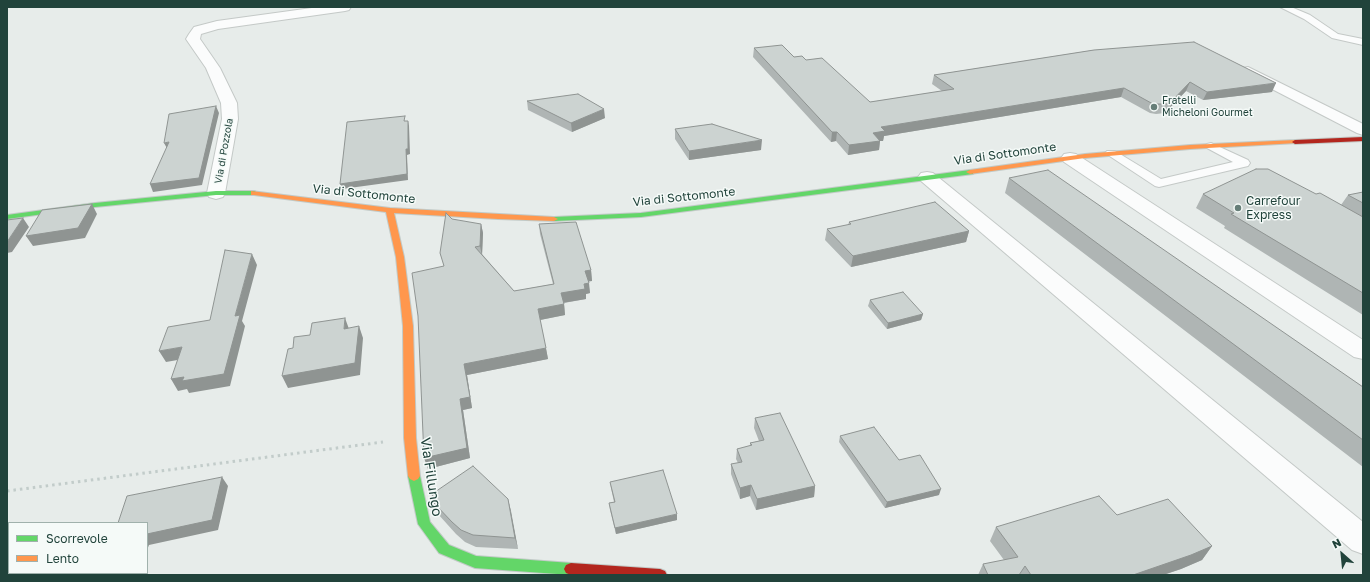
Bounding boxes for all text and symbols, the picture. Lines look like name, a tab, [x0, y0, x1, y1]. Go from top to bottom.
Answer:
place label: Fratelli Micheloni Gourmet	[1162, 95, 1253, 118]
marker: Fratelli Micheloni Gourmet	[1149, 102, 1159, 112]
street label: Via di Pozzola	[212, 117, 236, 185]
street label: Via di Sottomonte	[953, 140, 1057, 168]
street label: Via di Sottomonte	[312, 181, 416, 207]
street label: Via di Sottomonte	[632, 184, 736, 210]
place label: Carrefour Express	[1246, 194, 1300, 222]
marker: Carrefour Express	[1233, 203, 1243, 213]
street label: Via Fillungo	[416, 436, 446, 518]
legend	[8, 522, 148, 574]
text: Scorrevole	[46, 531, 108, 546]
north arrow	[1322, 534, 1362, 574]
text: N	[1330, 535, 1343, 551]
text: Lento	[46, 551, 79, 566]

